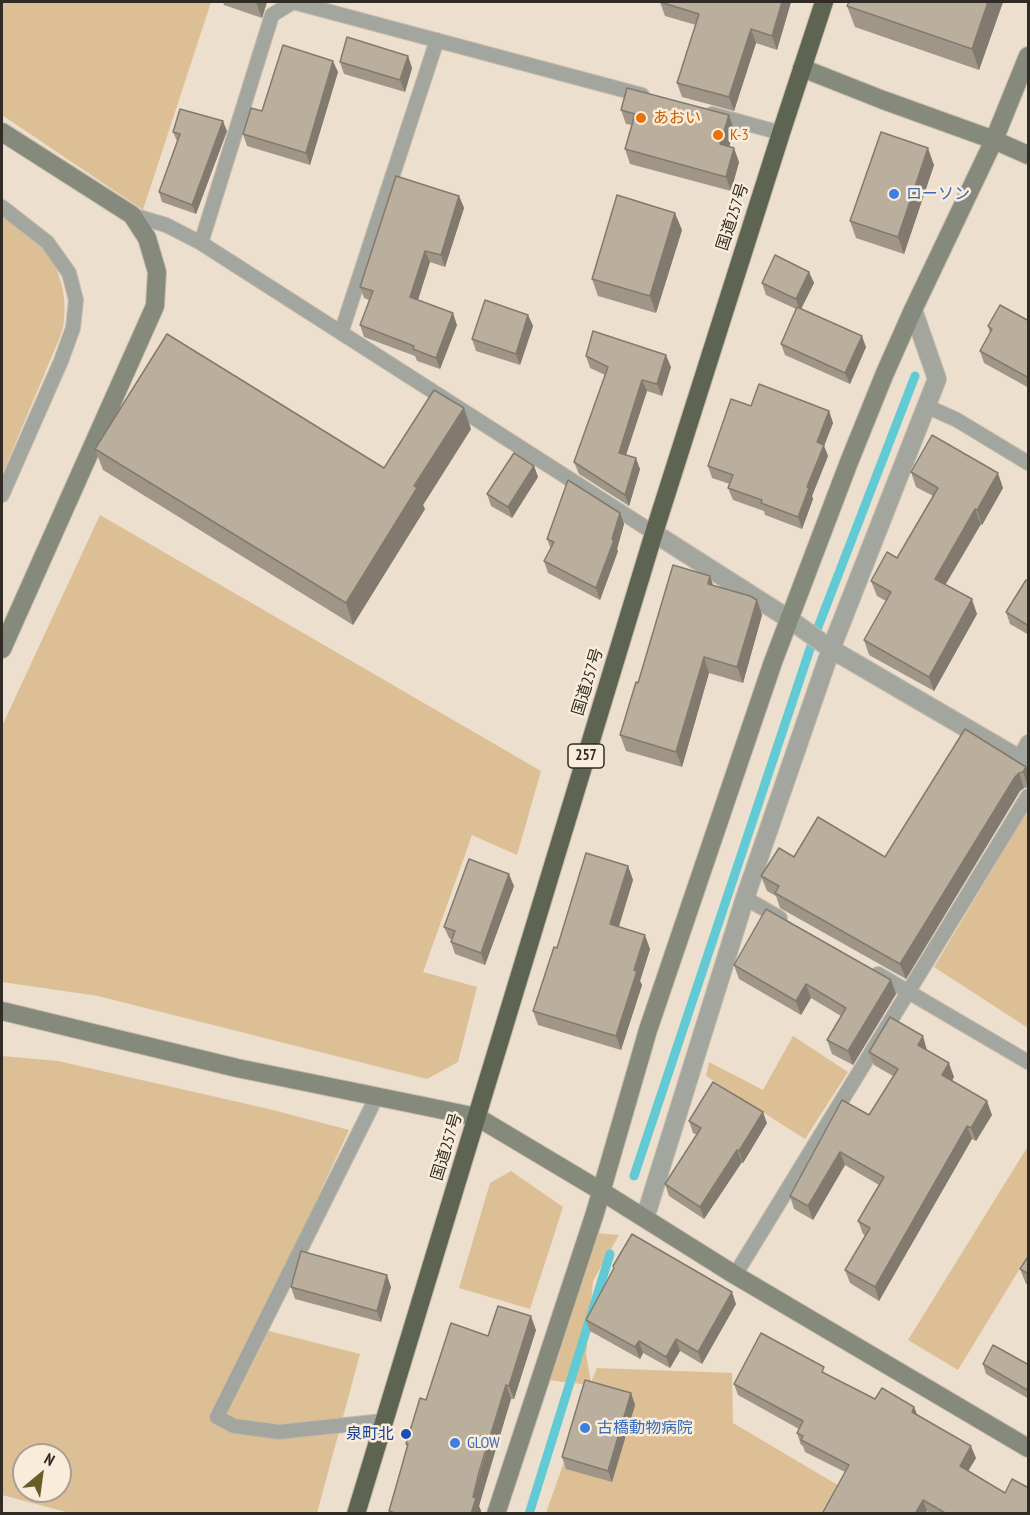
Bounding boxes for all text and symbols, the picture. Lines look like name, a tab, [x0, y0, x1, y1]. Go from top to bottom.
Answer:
place label: あおい	[653, 108, 701, 128]
marker: あおい	[634, 111, 648, 125]
place label: K-3	[730, 125, 749, 145]
marker: K-3	[711, 128, 725, 142]
street label: 国道257号	[713, 181, 753, 253]
place label: ローソン	[906, 184, 970, 204]
marker: ローソン	[887, 187, 901, 201]
street label: 国道257号	[569, 646, 607, 718]
road number: 257	[568, 744, 604, 768]
street label: 国道257号	[428, 1111, 466, 1183]
place label: 古橋動物病院	[597, 1418, 693, 1438]
marker: 古橋動物病院	[578, 1421, 592, 1435]
place label: 泉町北	[346, 1424, 394, 1444]
marker: 泉町北	[399, 1427, 413, 1441]
place label: GLOW	[467, 1433, 500, 1453]
marker: GLOW	[448, 1436, 462, 1450]
north arrow	[12, 1443, 72, 1503]
text: N	[41, 1448, 58, 1470]

